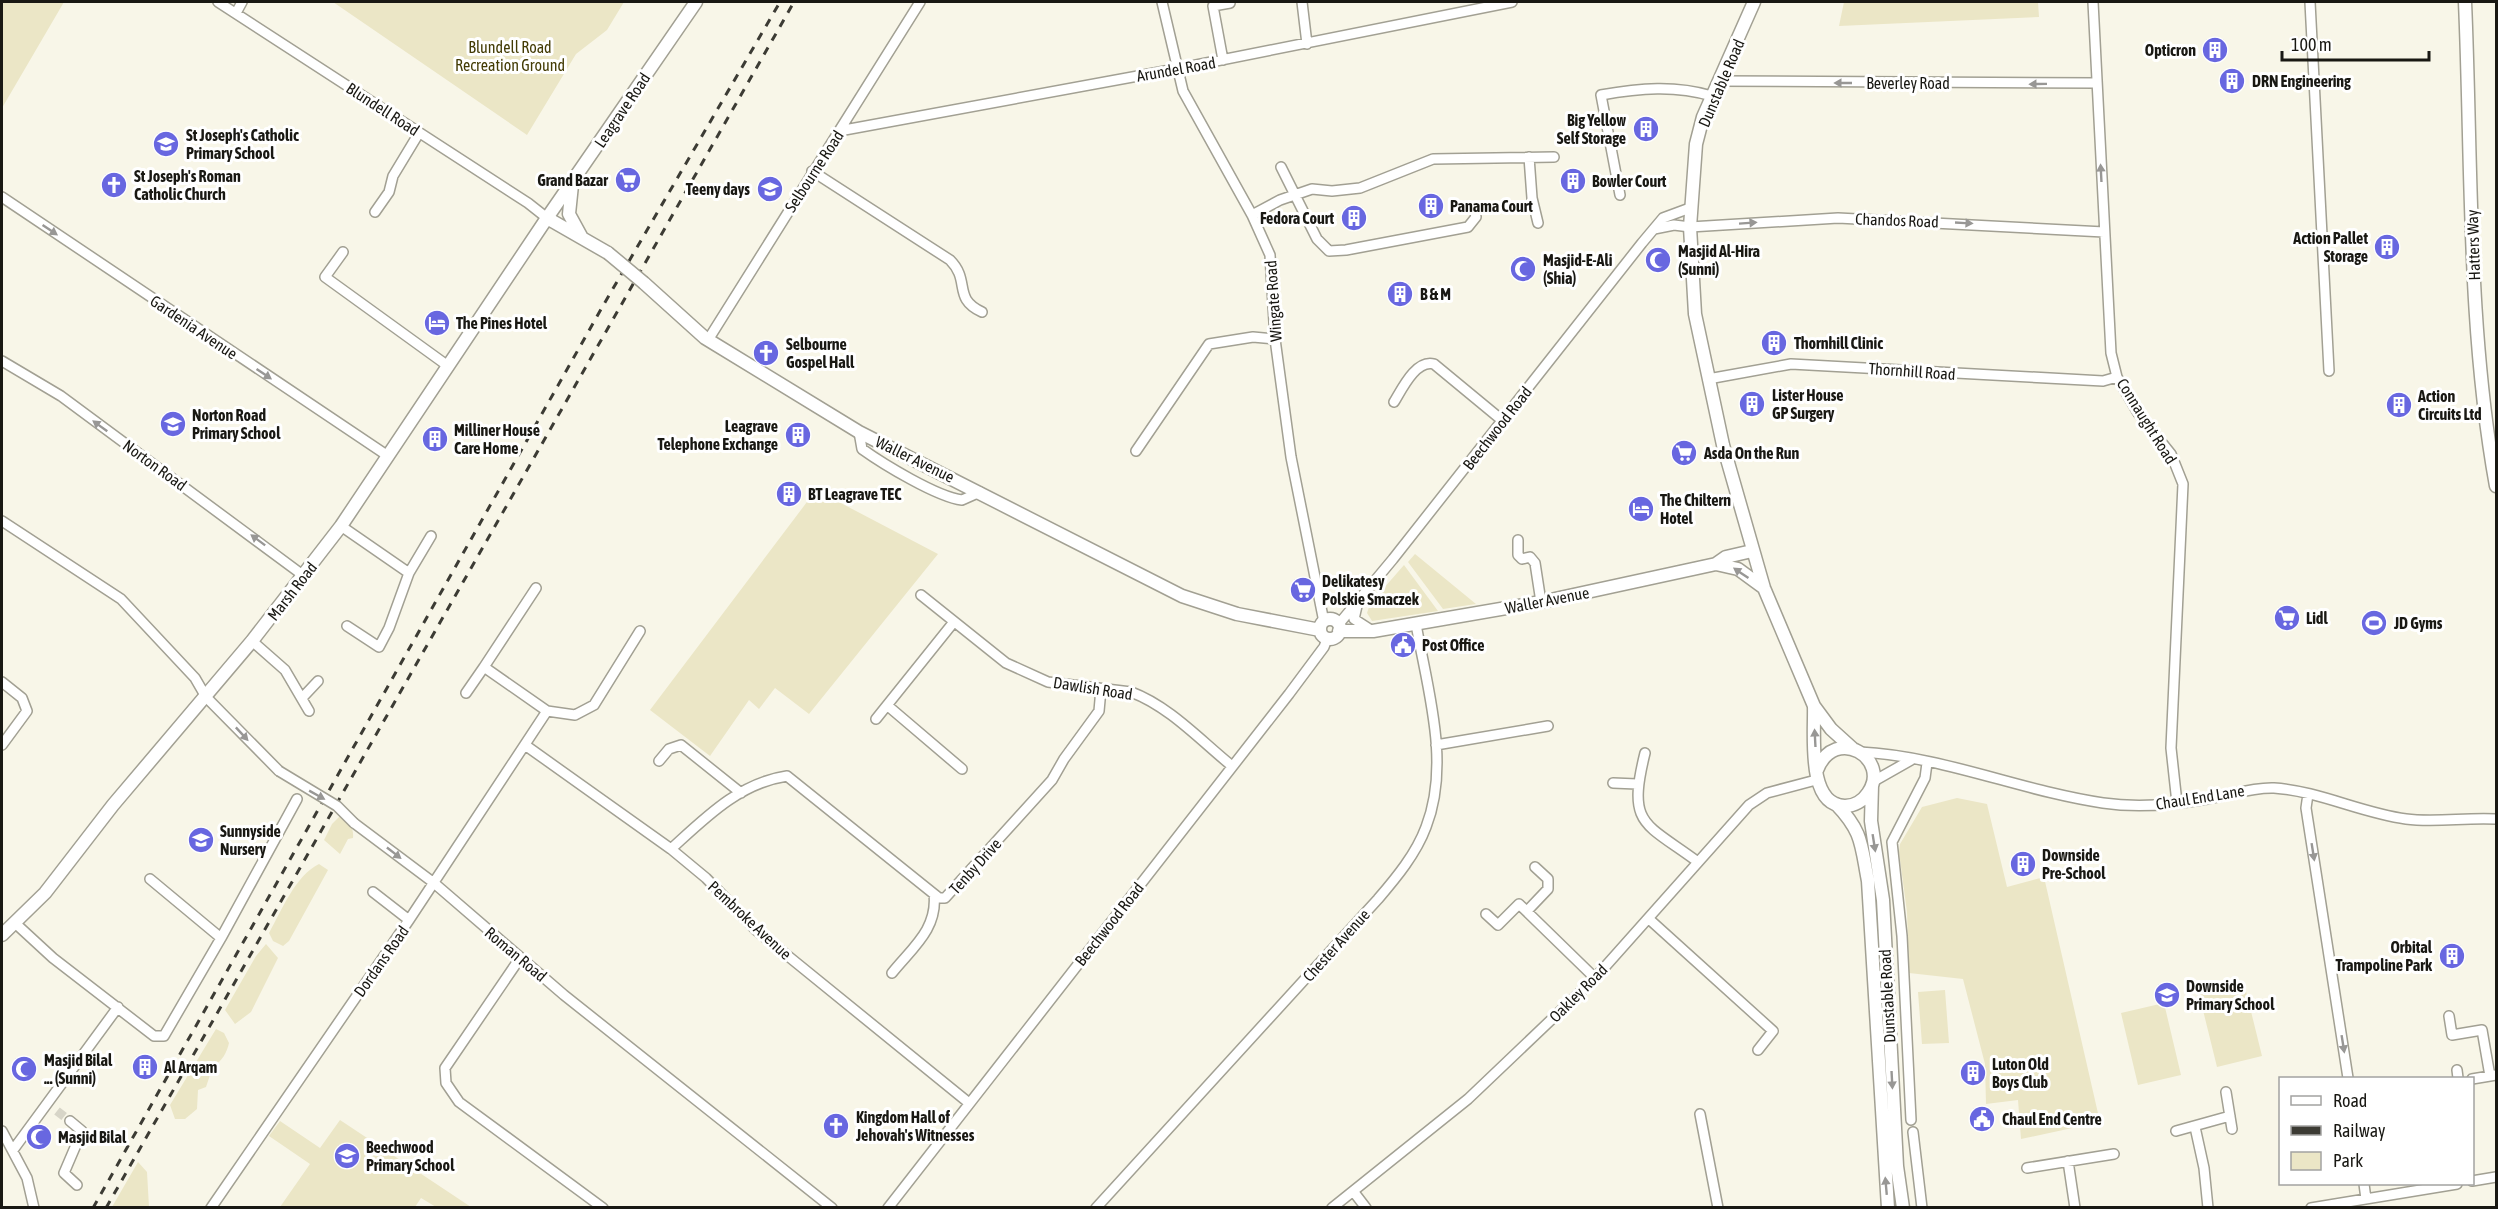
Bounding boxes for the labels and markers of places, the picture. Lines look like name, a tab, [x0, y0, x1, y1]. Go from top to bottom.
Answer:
building icon: Opticron	[2200, 35, 2230, 65]
place label: Opticron	[2145, 41, 2196, 59]
building icon: DRN Engineering	[2217, 66, 2247, 96]
place label: DRN Engineering	[2252, 72, 2351, 90]
place label: Big Yellow Self Storage	[1557, 111, 1626, 147]
building icon: Big Yellow Self Storage	[1631, 114, 1661, 144]
place label: St Joseph's Catholic Primary School	[186, 126, 299, 162]
school or university icon: St Joseph's Catholic Primary School	[151, 129, 181, 159]
supermarket icon: Grand Bazar	[613, 165, 643, 195]
building icon: Bowler Court	[1558, 166, 1588, 196]
place label: St Joseph's Roman Catholic Church	[134, 167, 241, 203]
church icon: St Joseph's Roman Catholic Church	[99, 170, 129, 200]
place label: Grand Bazar	[537, 171, 608, 189]
place label: Bowler Court	[1592, 172, 1667, 190]
school or university icon: Teeny days	[755, 174, 785, 204]
place label: Teeny days	[686, 180, 750, 198]
building icon: Panama Court	[1416, 191, 1446, 221]
place label: Panama Court	[1450, 197, 1533, 215]
building icon: Fedora Court	[1339, 203, 1369, 233]
place label: Fedora Court	[1260, 209, 1334, 227]
place label: Action Pallet Storage	[2292, 229, 2368, 265]
building icon: Action Pallet Storage	[2372, 232, 2402, 262]
place label: Masjid Al-Hira (Sunni)	[1678, 242, 1760, 278]
mosque icon: Masjid Al-Hira (Sunni)	[1643, 245, 1673, 275]
place label: Masjid-E-Ali (Shia)	[1543, 251, 1613, 287]
mosque icon: Masjid-E-Ali (Shia)	[1508, 254, 1538, 284]
building icon: B & M	[1385, 279, 1415, 309]
place label: B & M	[1420, 285, 1451, 303]
hotel icon: The Pines Hotel	[422, 308, 452, 338]
place label: The Pines Hotel	[456, 314, 548, 332]
building icon: Thornhill Clinic	[1759, 328, 1789, 358]
place label: Thornhill Clinic	[1794, 334, 1883, 352]
place label: Selbourne Gospel Hall	[786, 335, 855, 371]
church icon: Selbourne Gospel Hall	[751, 338, 781, 368]
place label: Lister House GP Surgery	[1772, 386, 1844, 422]
place label: Action Circuits Ltd	[2417, 387, 2482, 423]
building icon: Lister House GP Surgery	[1737, 389, 1767, 419]
building icon: Action Circuits Ltd	[2384, 390, 2414, 420]
place label: Norton Road Primary School	[192, 406, 281, 442]
school or university icon: Norton Road Primary School	[158, 409, 188, 439]
place label: Leagrave Telephone Exchange	[657, 417, 778, 453]
building icon: Leagrave Telephone Exchange	[783, 420, 813, 450]
place label: Milliner House Care Home	[454, 421, 540, 457]
building icon: Milliner House Care Home	[420, 424, 450, 454]
supermarket icon: Asda On the Run	[1669, 438, 1699, 468]
place label: Asda On the Run	[1703, 444, 1800, 462]
building icon: BT Leagrave TEC	[774, 479, 804, 509]
place label: BT Leagrave TEC	[808, 485, 902, 503]
place label: The Chiltern Hotel	[1660, 491, 1731, 527]
hotel icon: The Chiltern Hotel	[1626, 494, 1656, 524]
place label: Delikatesy Polskie Smaczek	[1322, 572, 1420, 608]
supermarket icon: Delikatesy Polskie Smaczek	[1288, 575, 1318, 605]
supermarket icon: Lidl	[2272, 603, 2302, 633]
sports icon: JD Gyms	[2359, 608, 2389, 638]
place label: Lidl	[2306, 609, 2328, 627]
place label: JD Gyms	[2393, 614, 2443, 632]
public building icon: Post Office	[1388, 630, 1418, 660]
place label: Post Office	[1422, 636, 1485, 654]
place label: Sunnyside Nursery	[220, 822, 281, 858]
school or university icon: Sunnyside Nursery	[186, 825, 216, 855]
place label: Downside Pre-School	[2042, 846, 2106, 882]
building icon: Downside Pre-School	[2008, 849, 2038, 879]
place label: Orbital Trampoline Park	[2336, 938, 2433, 974]
building icon: Orbital Trampoline Park	[2437, 941, 2467, 971]
place label: Downside Primary School	[2186, 977, 2275, 1013]
school or university icon: Downside Primary School	[2152, 980, 2182, 1010]
place label: Masjid Bilal ... (Sunni)	[44, 1051, 113, 1087]
building icon: Al Arqam	[130, 1052, 160, 1082]
mosque icon: Masjid Bilal ... (Sunni)	[9, 1054, 39, 1084]
place label: Luton Old Boys Club	[1992, 1055, 2049, 1091]
place label: Al Arqam	[163, 1058, 217, 1076]
building icon: Luton Old Boys Club	[1958, 1058, 1988, 1088]
public building icon: Chaul End Centre	[1967, 1104, 1997, 1134]
place label: Kingdom Hall of Jehovah's Witnesses	[855, 1108, 975, 1144]
place label: Chaul End Centre	[2002, 1110, 2102, 1128]
church icon: Kingdom Hall of Jehovah's Witnesses	[821, 1111, 851, 1141]
mosque icon: Masjid Bilal	[24, 1122, 54, 1152]
place label: Masjid Bilal	[58, 1128, 127, 1146]
place label: Beechwood Primary School	[366, 1138, 455, 1174]
school or university icon: Beechwood Primary School	[332, 1141, 362, 1171]

